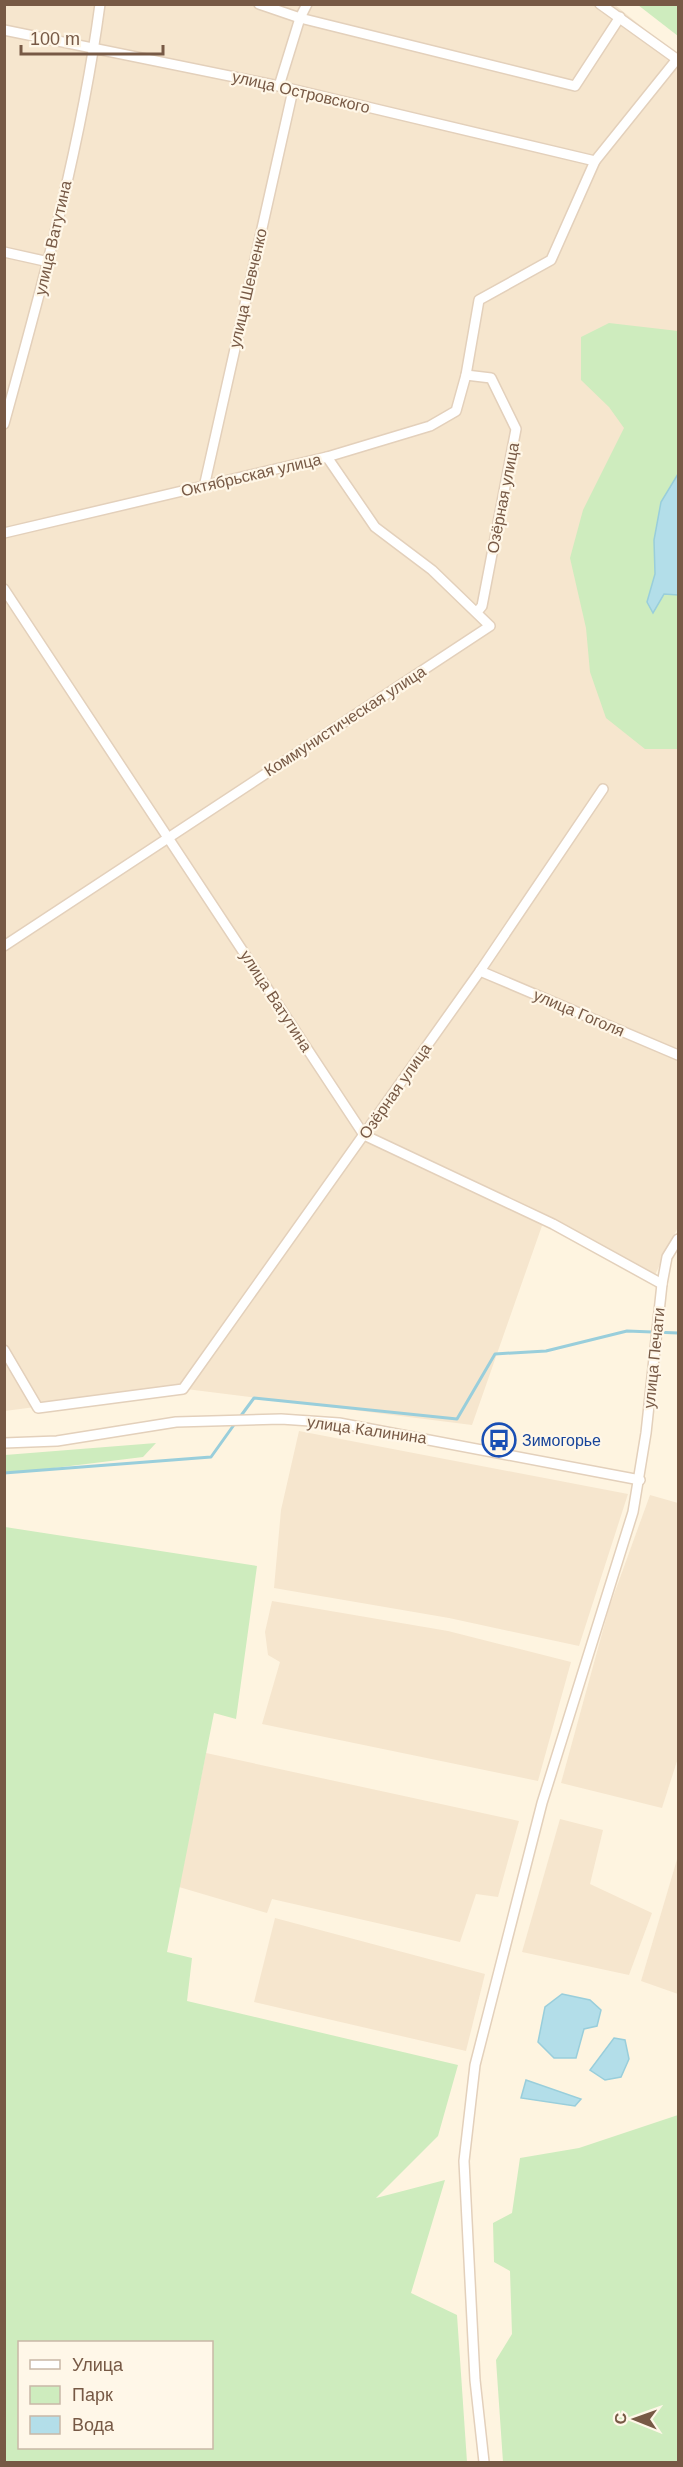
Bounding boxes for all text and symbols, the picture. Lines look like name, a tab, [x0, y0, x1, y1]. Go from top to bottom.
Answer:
scale bar	[21, 18, 164, 56]
text: 100 m	[30, 29, 80, 49]
street label: улица Островского	[231, 68, 372, 116]
street label: улица Ватутина	[32, 179, 74, 297]
street label: улица Шевченко	[226, 227, 270, 349]
street label: Озёрная улица	[484, 441, 522, 555]
street label: Октябрьская улица	[179, 451, 323, 499]
street label: Коммунистическая улица	[261, 662, 429, 780]
street label: улица Ватутина	[237, 947, 315, 1055]
street label: улица Гоголя	[531, 986, 627, 1040]
street label: Озёрная улица	[356, 1040, 434, 1142]
street label: улица Печати	[640, 1307, 668, 1409]
street label: улица Калинина	[306, 1413, 428, 1447]
bus stop icon: Зимогорье	[481, 1422, 517, 1458]
place label: Зимогорье	[522, 1432, 601, 1449]
legend	[18, 2341, 213, 2449]
text: Улица	[72, 2355, 124, 2375]
text: Парк	[72, 2385, 113, 2405]
north arrow	[605, 2389, 665, 2449]
text: С	[612, 2412, 629, 2425]
text: Вода	[72, 2415, 115, 2435]

